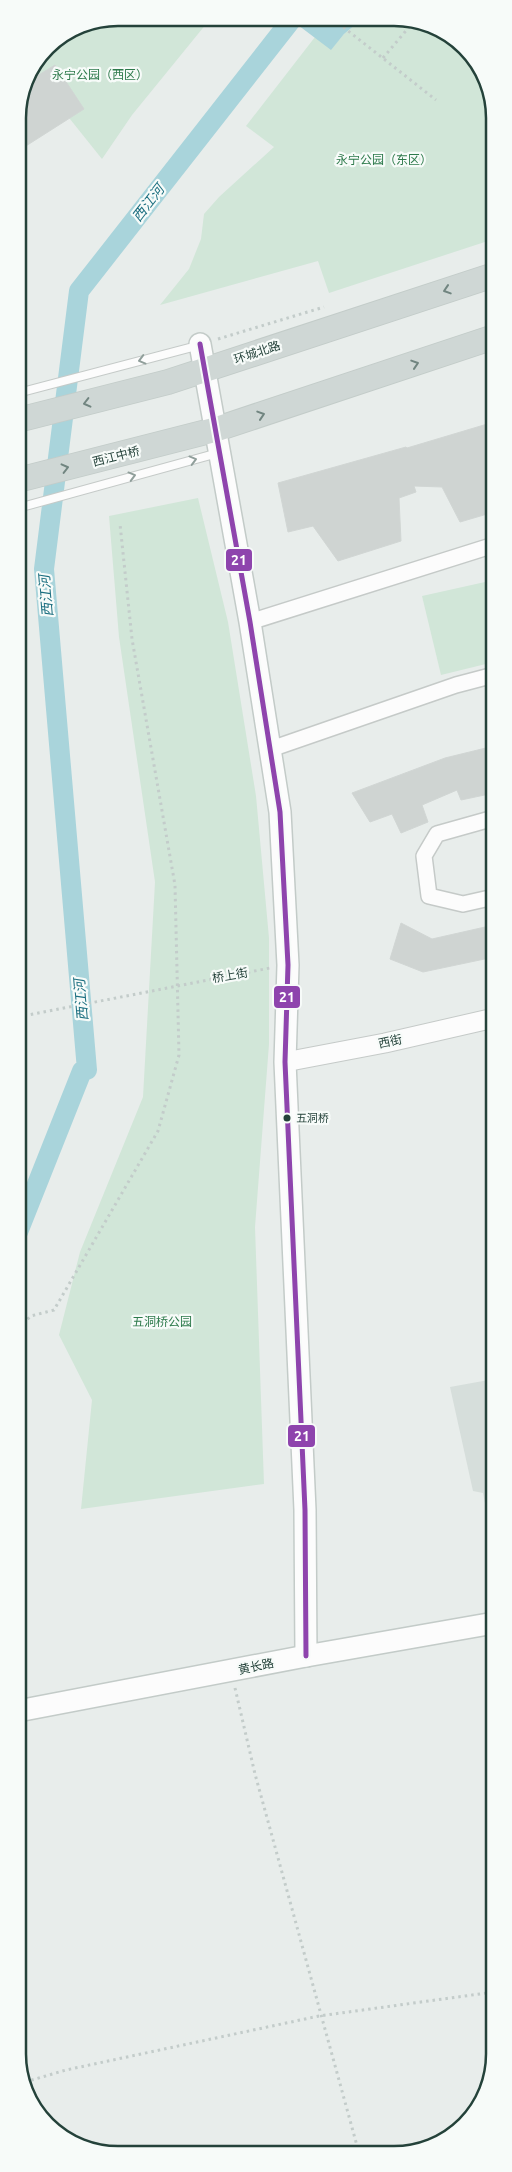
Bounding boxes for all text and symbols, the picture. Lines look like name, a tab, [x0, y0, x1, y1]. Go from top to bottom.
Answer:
park label: 永宁公园（西区）	[52, 68, 148, 81]
park label: 永宁公园（东区）	[336, 153, 432, 166]
water label: 西江河	[129, 179, 169, 224]
one-way arrow	[444, 284, 452, 294]
street label: 环城北路	[232, 338, 282, 366]
one-way arrow	[139, 355, 147, 365]
one-way arrow	[410, 359, 419, 369]
one-way arrow	[83, 397, 91, 407]
one-way arrow	[256, 411, 264, 421]
street label: 西江中桥	[91, 444, 141, 468]
one-way arrow	[188, 455, 196, 465]
one-way arrow	[61, 463, 70, 474]
one-way arrow	[128, 472, 136, 482]
line badge: 21	[225, 548, 253, 572]
text: 21	[231, 552, 247, 568]
water label: 西江河	[36, 571, 56, 618]
street label: 桥上街	[211, 965, 249, 985]
water label: 西江河	[71, 975, 91, 1022]
line badge: 21	[273, 985, 301, 1009]
text: 21	[279, 989, 295, 1005]
street label: 西街	[377, 1032, 403, 1050]
place label: 五洞桥	[296, 1112, 329, 1124]
marker: 五洞桥	[282, 1113, 292, 1123]
park label: 五洞桥公园	[132, 1315, 192, 1328]
line badge: 21	[287, 1424, 316, 1448]
text: 21	[294, 1428, 310, 1444]
street label: 黄长路	[237, 1656, 275, 1676]

